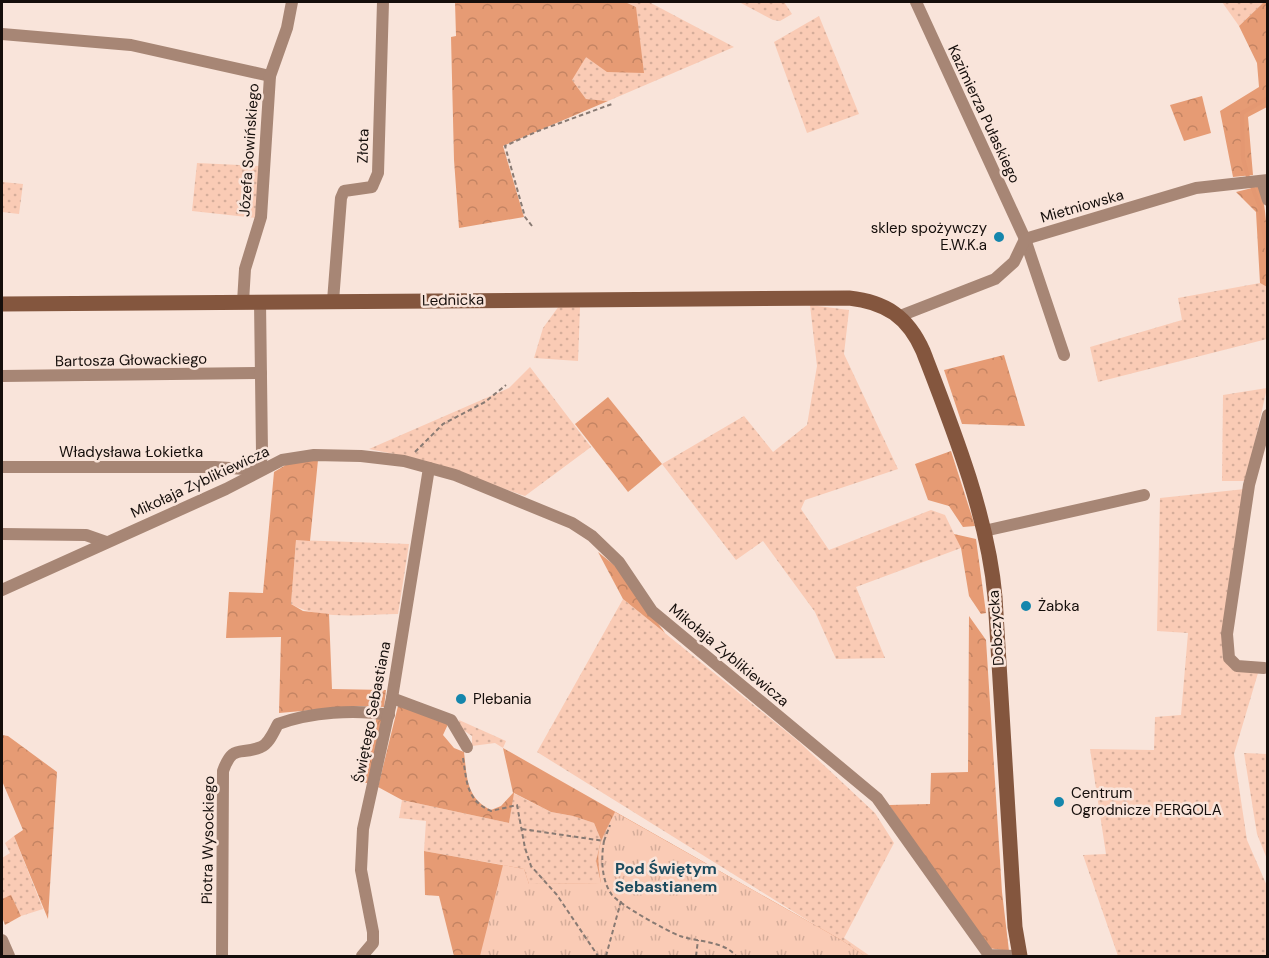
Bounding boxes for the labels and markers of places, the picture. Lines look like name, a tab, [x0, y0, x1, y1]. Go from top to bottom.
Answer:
place label: sklep spożywczy E.W.K.a	[871, 218, 988, 255]
marker: sklep spożywczy E.W.K.a	[992, 230, 1006, 244]
place label: Żabka	[1038, 596, 1079, 616]
marker: Żabka	[1019, 599, 1033, 613]
place label: Plebania	[473, 689, 532, 709]
marker: Plebania	[454, 692, 468, 706]
place label: Centrum Ogrodnicze PERGOLA	[1071, 783, 1222, 820]
marker: Centrum Ogrodnicze PERGOLA	[1052, 795, 1066, 809]

